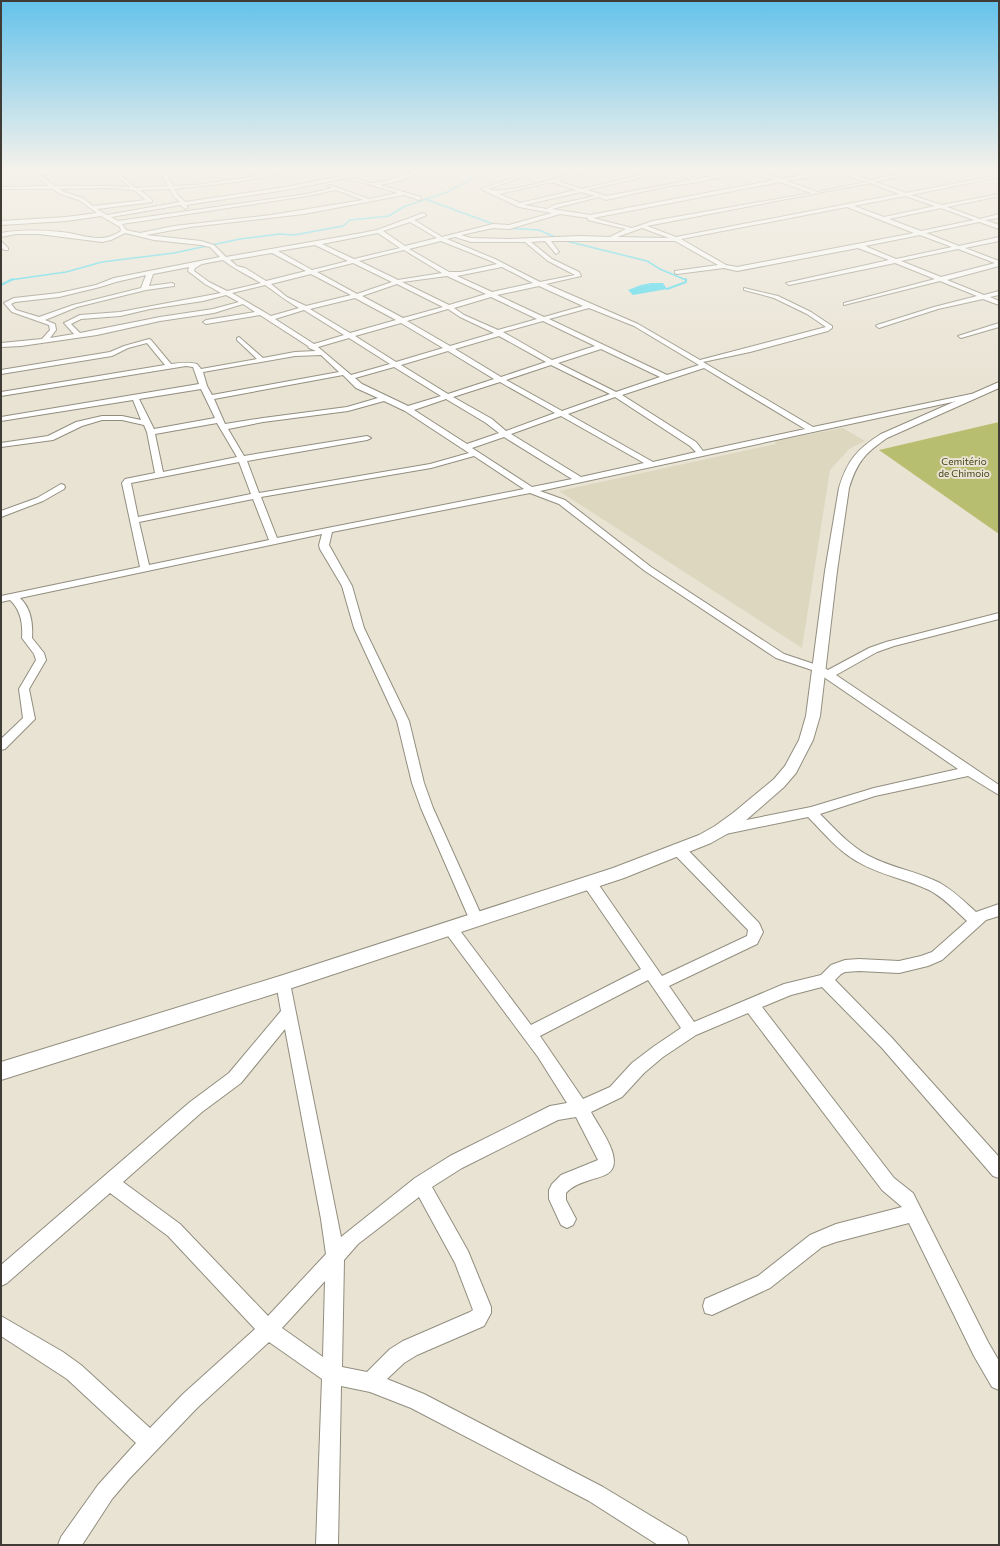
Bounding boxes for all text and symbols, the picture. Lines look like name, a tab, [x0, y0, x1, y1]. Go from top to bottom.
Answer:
park label: Cemitério de Chimoio	[938, 455, 990, 479]

